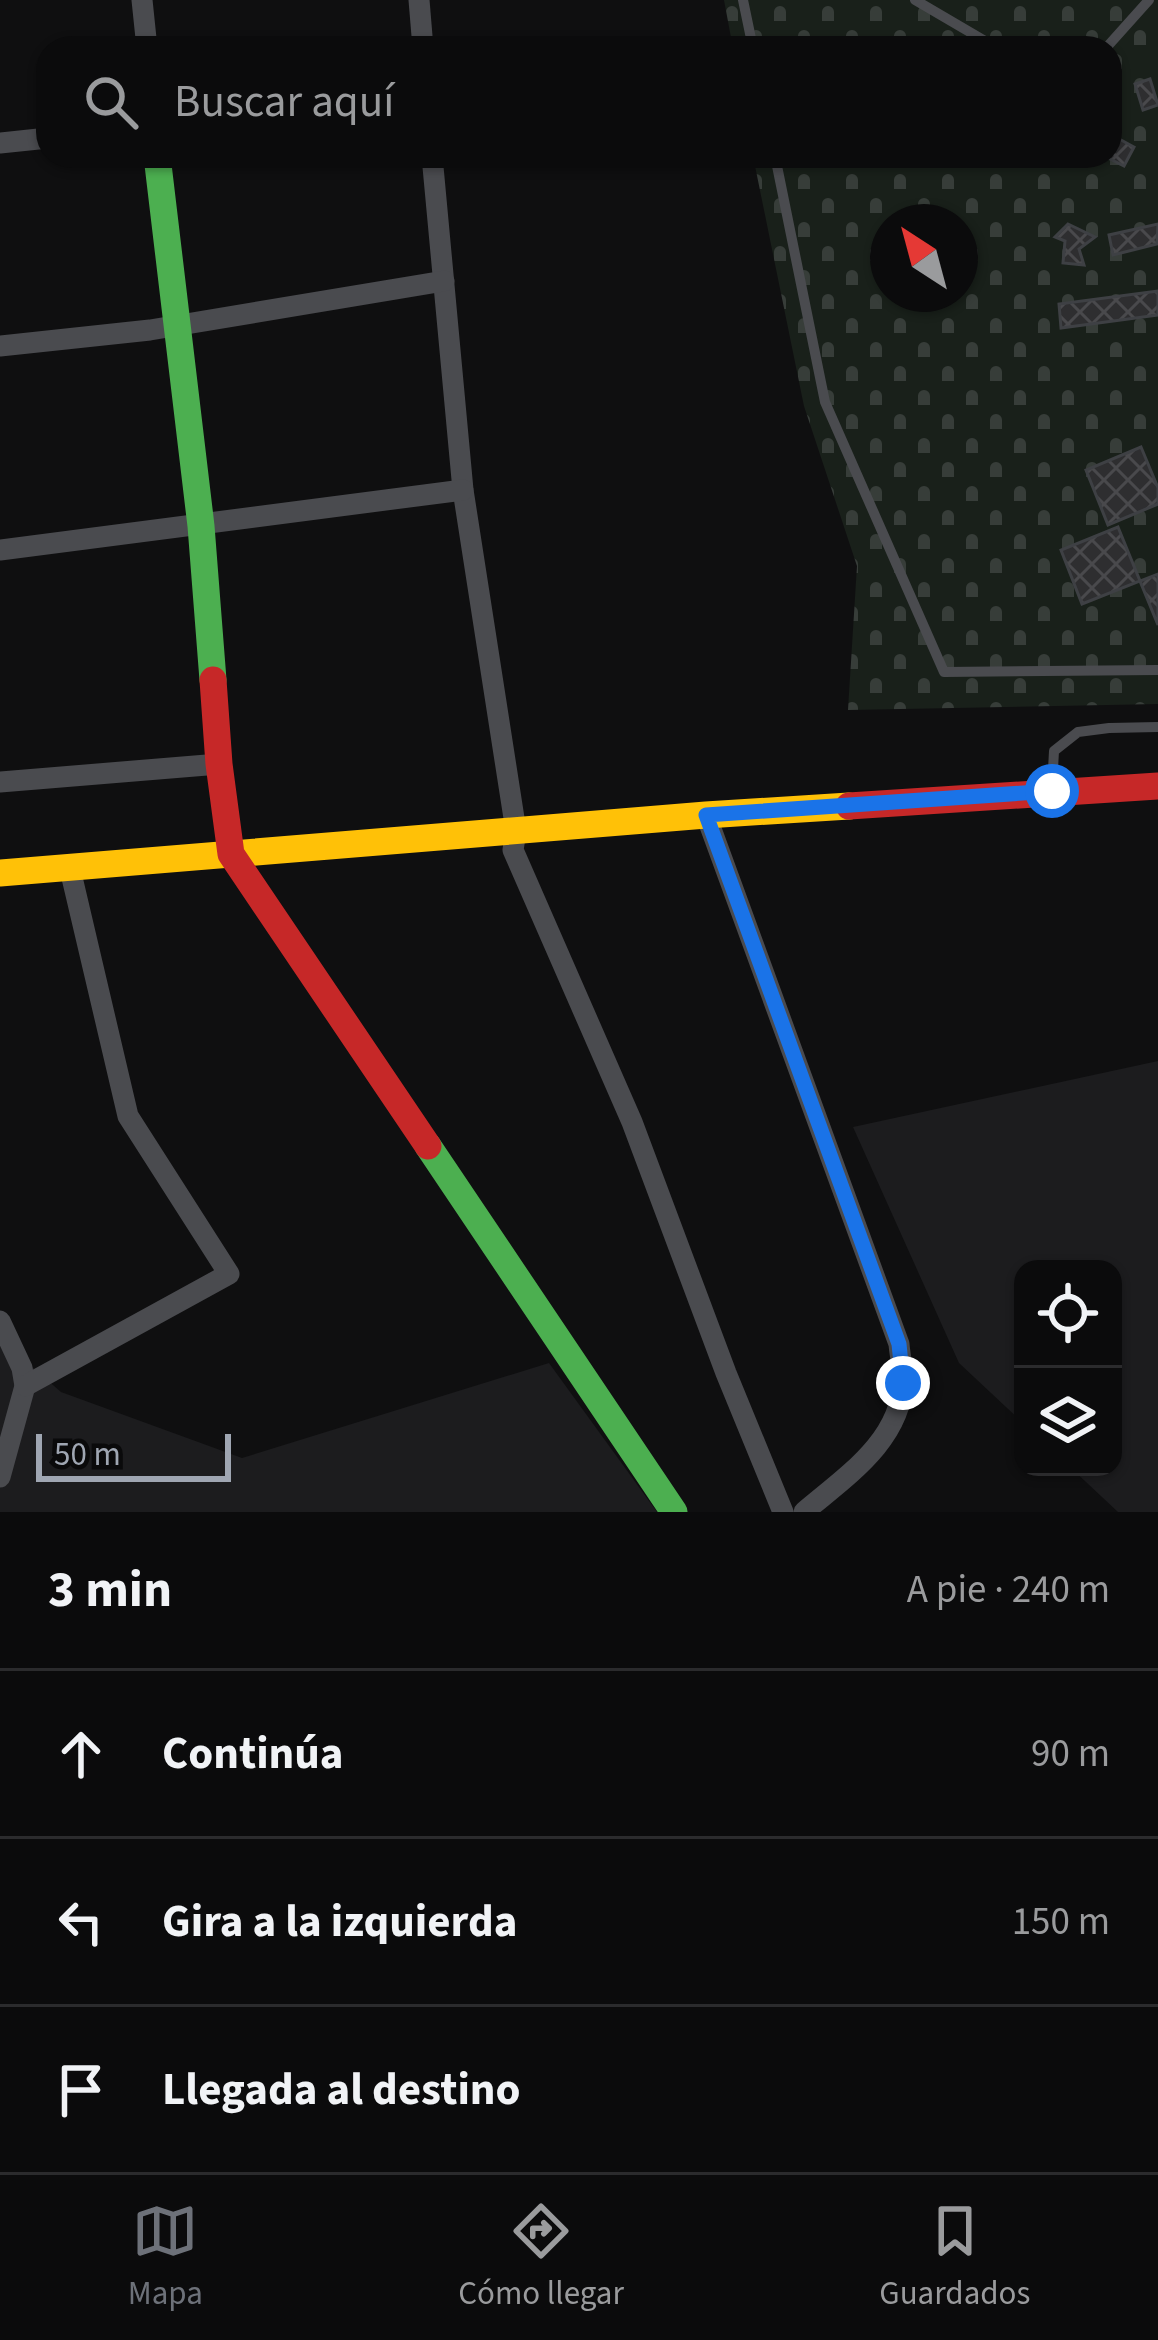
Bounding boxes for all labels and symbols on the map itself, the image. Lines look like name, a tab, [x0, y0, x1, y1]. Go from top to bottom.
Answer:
north arrow	[870, 204, 978, 312]
route start	[1025, 764, 1079, 818]
route end	[876, 1356, 930, 1410]
scale bar	[36, 1428, 231, 1481]

